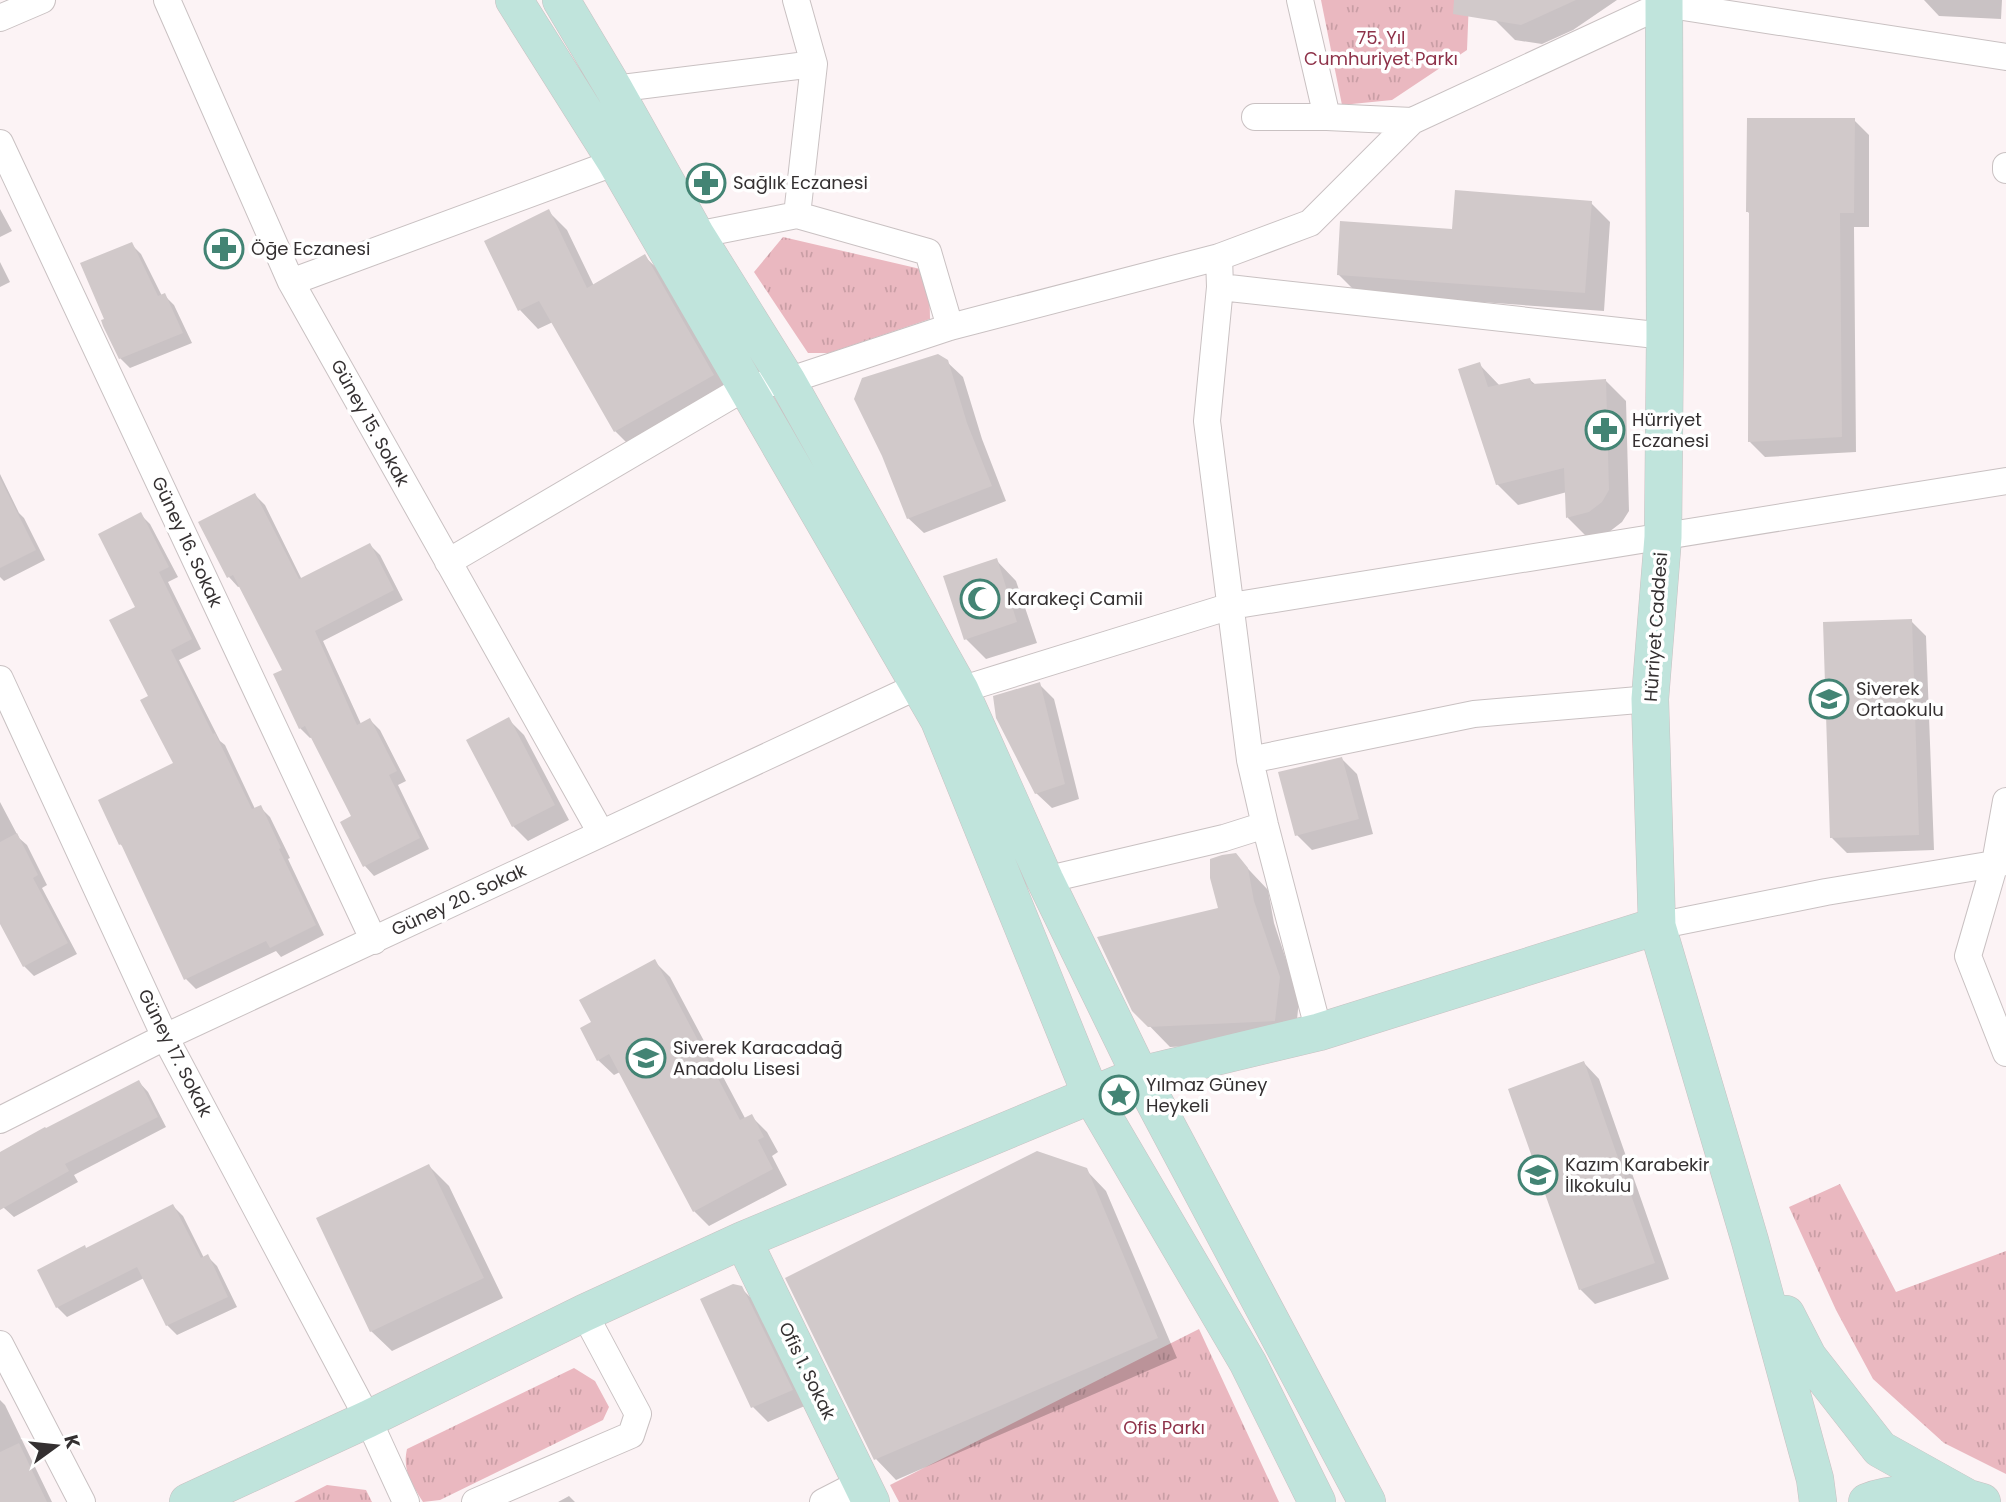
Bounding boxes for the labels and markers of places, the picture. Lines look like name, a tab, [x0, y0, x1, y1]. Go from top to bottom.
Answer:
pharmacy icon: Sağlık Eczanesi	[685, 162, 727, 204]
place label: Sağlık Eczanesi	[733, 170, 868, 195]
pharmacy icon: Öğe Eczanesi	[203, 228, 245, 270]
place label: Öğe Eczanesi	[251, 236, 370, 261]
place label: Hürriyet Eczanesi	[1632, 407, 1709, 453]
pharmacy icon: Hürriyet Eczanesi	[1584, 409, 1626, 451]
mosque icon: Karakeçi Camii	[959, 578, 1001, 620]
place label: Karakeçi Camii	[1007, 586, 1143, 611]
place label: Siverek Ortaokulu	[1856, 676, 1944, 722]
school or university icon: Siverek Ortaokulu	[1808, 678, 1850, 720]
place label: Siverek Karacadağ Anadolu Lisesi	[673, 1035, 843, 1081]
school or university icon: Siverek Karacadağ Anadolu Lisesi	[625, 1037, 667, 1079]
place label: Yılmaz Güney Heykeli	[1146, 1072, 1267, 1118]
place icon: Yılmaz Güney Heykeli	[1098, 1074, 1140, 1116]
place label: Kazım Karabekir İlkokulu	[1565, 1152, 1710, 1198]
school or university icon: Kazım Karabekir İlkokulu	[1517, 1154, 1559, 1196]

